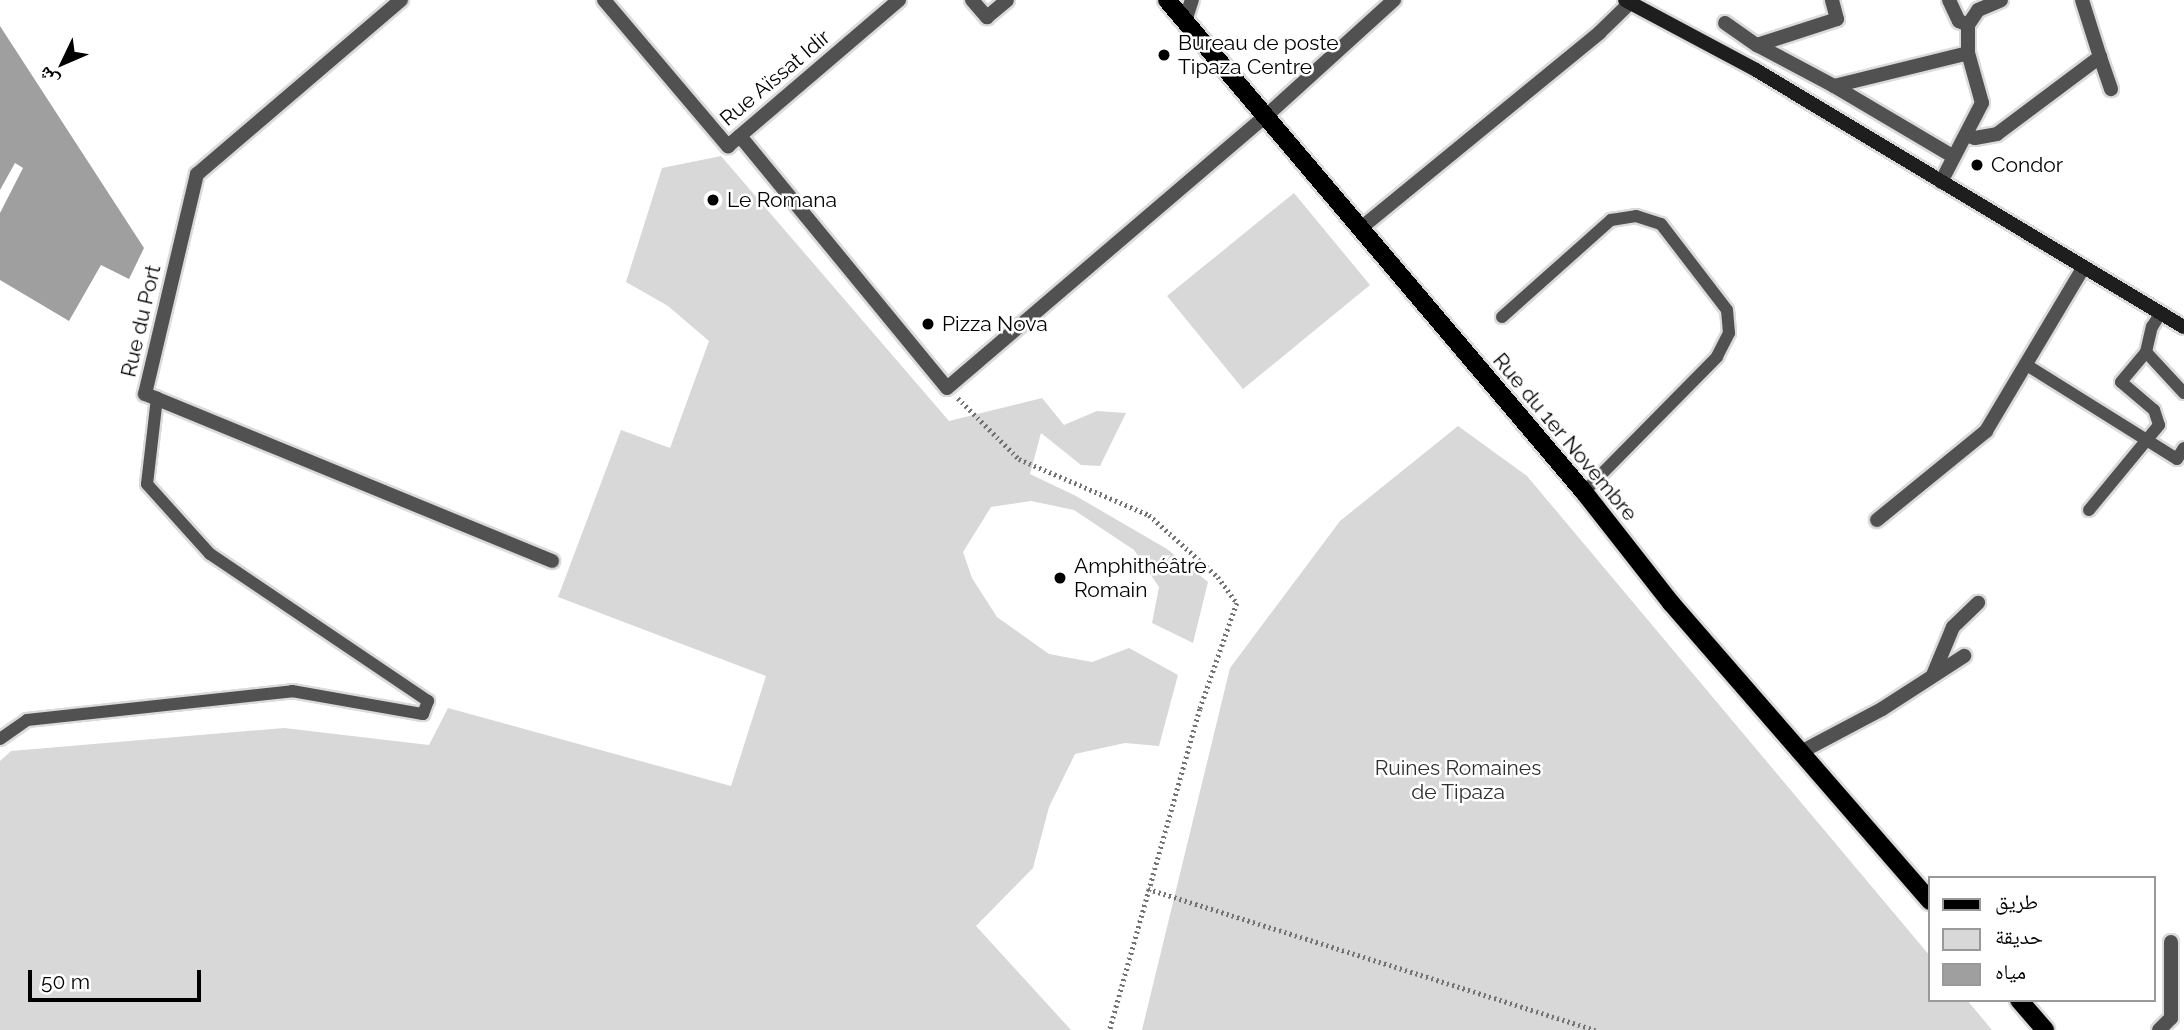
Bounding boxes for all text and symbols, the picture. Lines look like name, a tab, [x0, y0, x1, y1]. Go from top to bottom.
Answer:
street label: Rue Aïssat Idir	[715, 24, 835, 132]
north arrow	[28, 28, 98, 98]
place label: Bureau de poste Tipaza Centre	[1178, 30, 1339, 80]
marker: Bureau de poste Tipaza Centre	[1156, 47, 1172, 63]
text: ش	[33, 63, 63, 92]
place label: Condor	[1991, 152, 2063, 178]
marker: Condor	[1969, 157, 1985, 173]
place label: Le Romana	[727, 187, 837, 213]
marker: Le Romana	[705, 192, 721, 208]
street label: Rue du Port	[116, 262, 166, 380]
place label: Pizza Nova	[942, 311, 1048, 337]
marker: Pizza Nova	[920, 316, 936, 332]
street label: Rue du 1er Novembre	[1487, 348, 1643, 526]
place label: Amphithéâtre Romain	[1074, 553, 1207, 603]
marker: Amphithéâtre Romain	[1052, 570, 1068, 586]
park label: Ruines Romaines de Tipaza	[1375, 755, 1541, 805]
legend	[1928, 876, 2156, 1002]
text: طريق	[1995, 889, 2038, 914]
text: حديقة	[1995, 924, 2043, 949]
scale bar	[32, 956, 205, 1000]
text: مياه	[1995, 959, 2026, 984]
text: 50 m	[41, 969, 90, 994]

